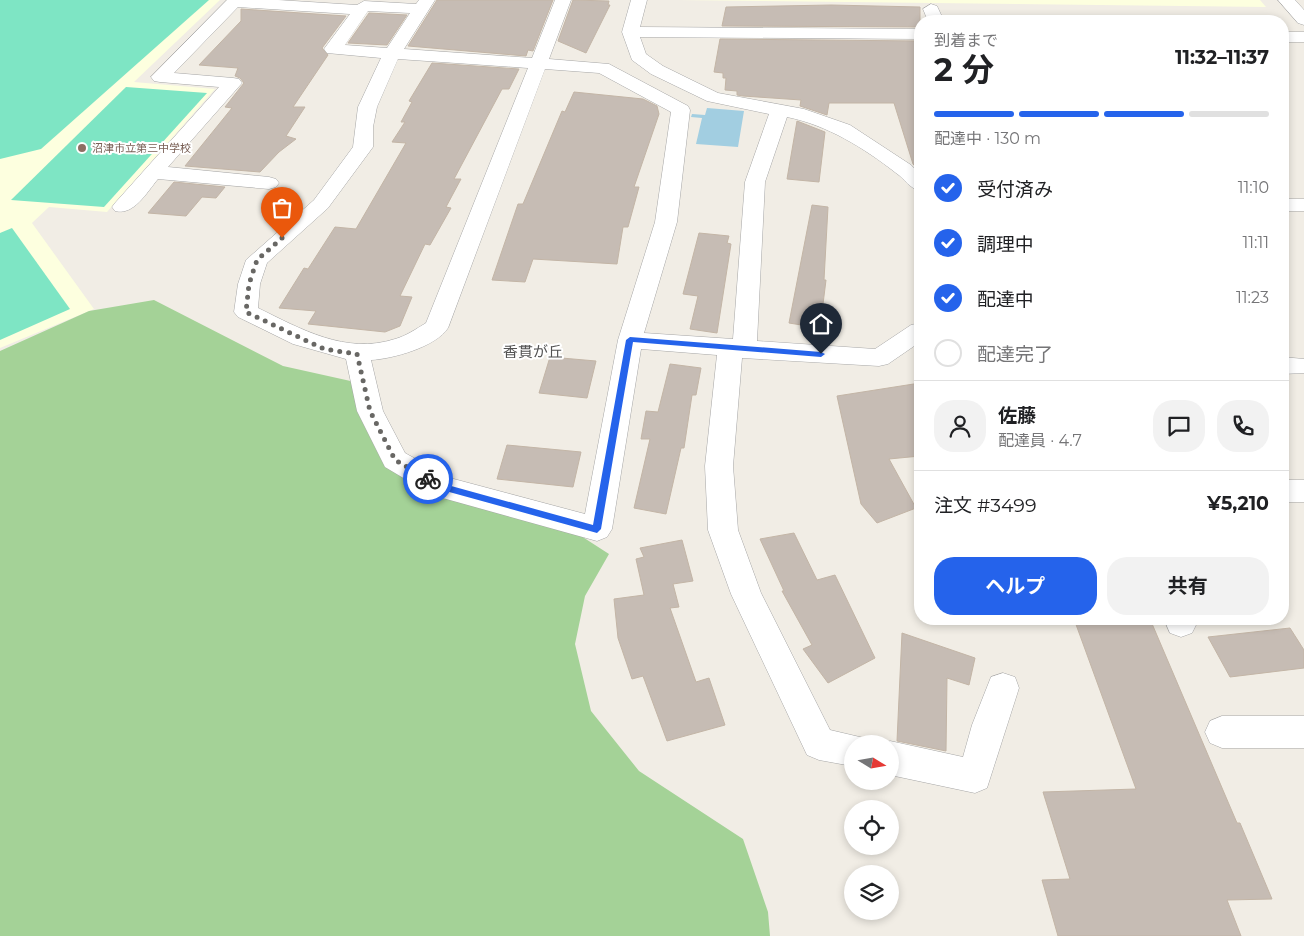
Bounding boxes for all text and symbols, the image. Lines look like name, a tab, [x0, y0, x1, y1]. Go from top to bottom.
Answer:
text: 到着まで	[934, 31, 998, 50]
text: 11:32–11:37	[1175, 46, 1269, 69]
text: 2 分	[934, 50, 994, 89]
text: 配達中 · 130 m	[934, 129, 1041, 148]
place label: 沼津市立第三中学校	[92, 141, 191, 155]
marker: 沼津市立第三中学校	[76, 142, 88, 154]
icon: check	[934, 174, 962, 202]
text: 受付済み	[977, 178, 1053, 201]
text: 11:10	[1238, 178, 1269, 197]
pin	[261, 187, 303, 238]
icon: bag	[268, 194, 296, 222]
icon: check	[934, 229, 962, 257]
text: 調理中	[977, 233, 1034, 256]
text: 11:11	[1243, 233, 1269, 252]
icon: check	[934, 284, 962, 312]
text: 配達中	[977, 288, 1034, 311]
text: 11:23	[1236, 288, 1269, 307]
pin	[800, 303, 842, 354]
icon: home	[807, 310, 835, 338]
district label: 香貫が丘	[503, 342, 563, 361]
text: 配達完了	[977, 343, 1053, 366]
button: person	[934, 400, 986, 452]
button: chat	[1153, 400, 1205, 452]
button: phone	[1217, 400, 1269, 452]
text: 佐藤	[998, 404, 1036, 427]
text: 配達員 · 4.7	[998, 431, 1082, 450]
courier	[403, 454, 453, 504]
icon: bike	[414, 465, 442, 493]
text: ¥5,210	[1207, 492, 1269, 515]
text: 注文 #3499	[934, 494, 1036, 517]
button: ヘルプ	[934, 557, 1097, 615]
button: 共有	[1107, 557, 1269, 615]
north arrow	[844, 735, 899, 790]
map controls	[844, 735, 899, 920]
button: locate	[844, 800, 899, 855]
button: layers	[844, 865, 899, 920]

